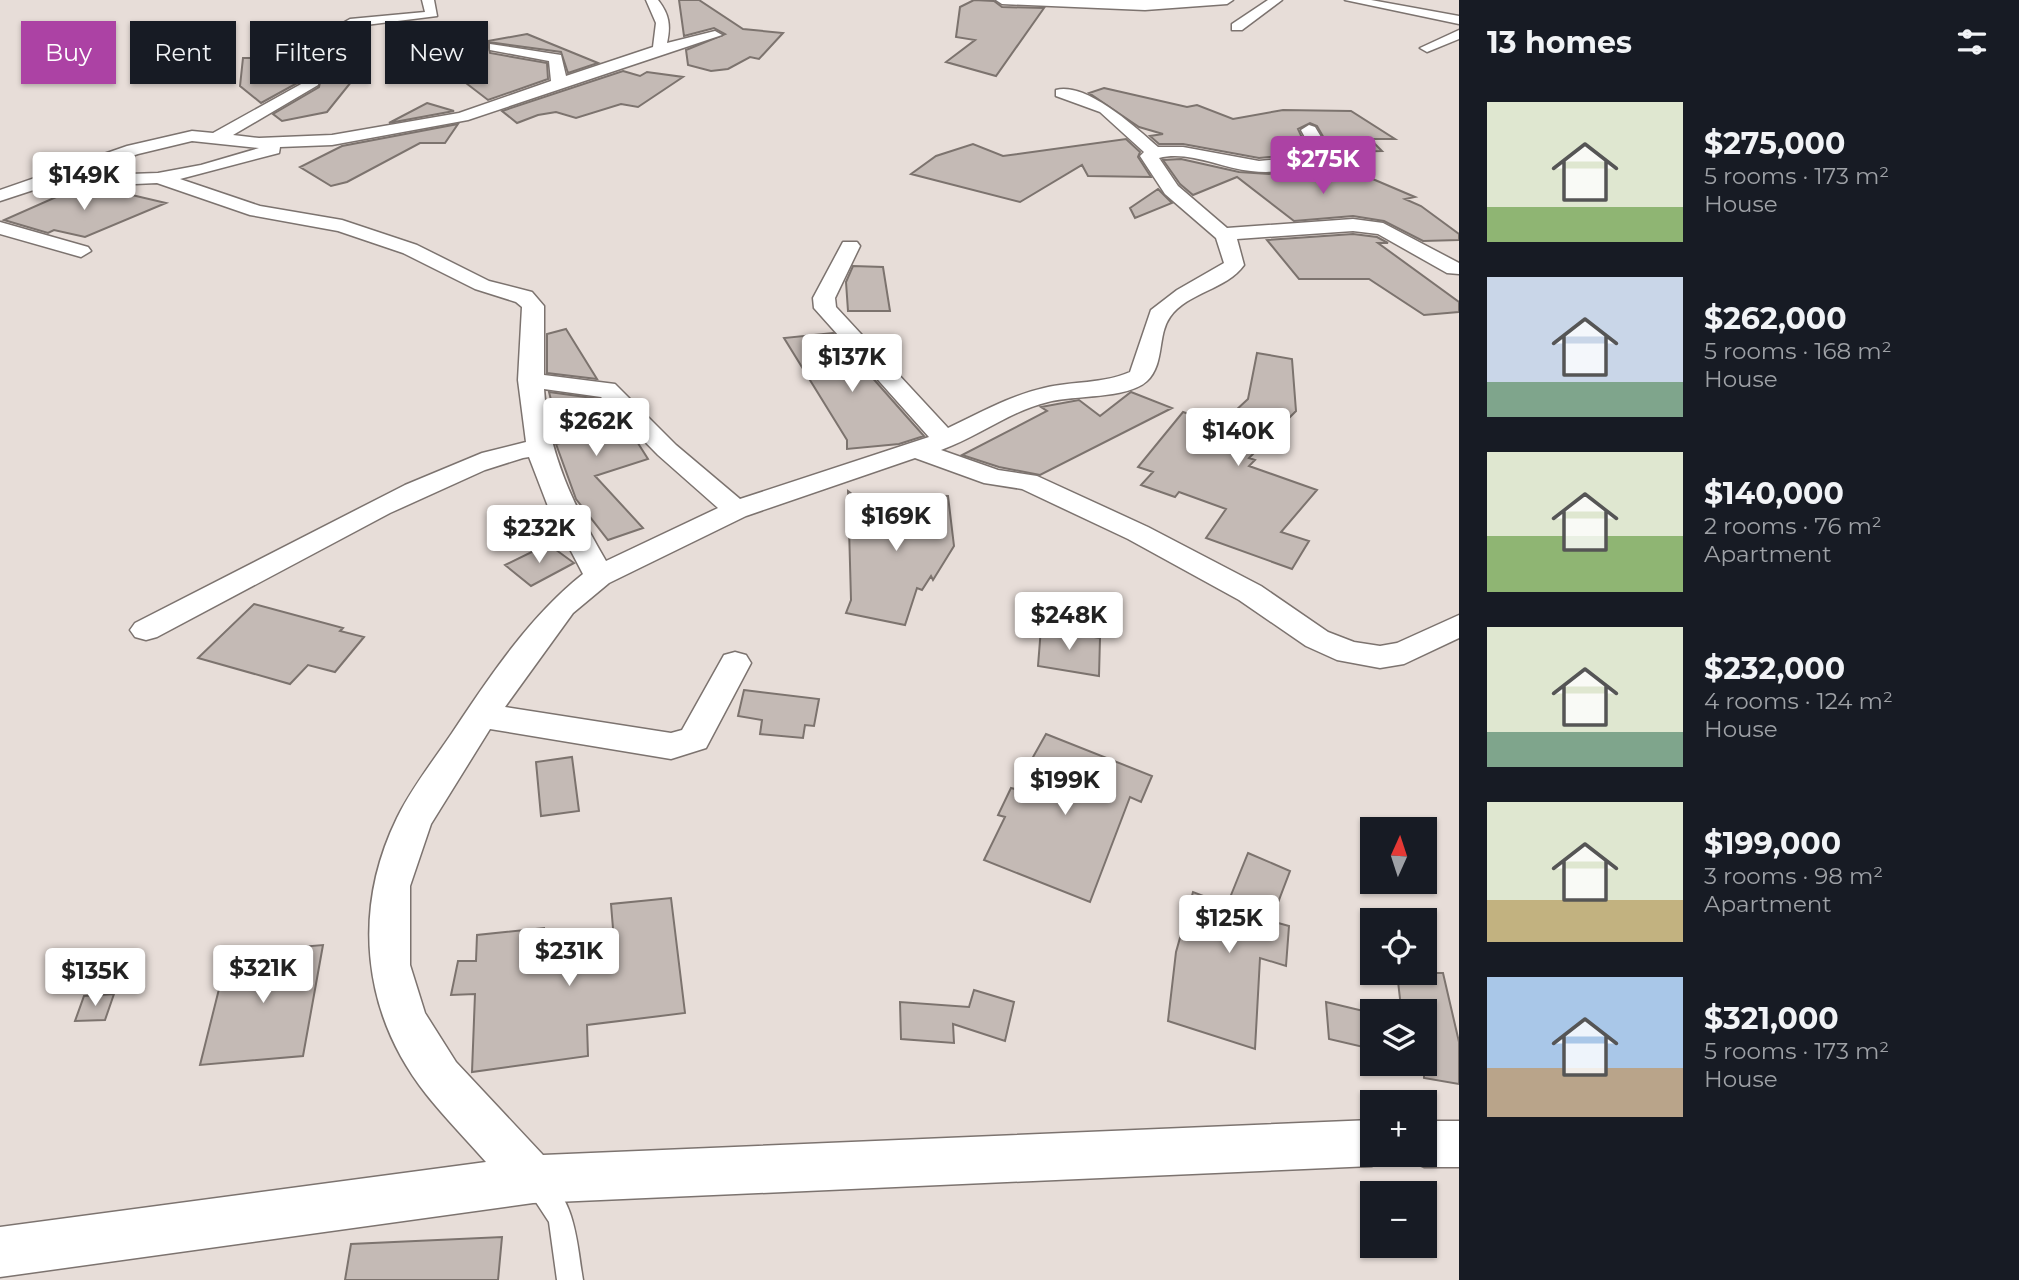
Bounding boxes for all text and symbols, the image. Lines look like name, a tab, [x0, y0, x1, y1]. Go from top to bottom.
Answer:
chip: Buy	[21, 21, 116, 84]
chip: Rent	[130, 21, 236, 84]
chip: Filters	[250, 21, 371, 84]
chip: New	[385, 21, 488, 84]
icon: filters	[1953, 23, 1991, 61]
text: 13 homes	[1487, 24, 1632, 61]
text: $275,000	[1704, 125, 1845, 162]
icon: home	[1543, 130, 1627, 214]
pin: $275K	[1274, 136, 1372, 196]
text: $275K	[1287, 145, 1359, 173]
pin: $149K	[35, 152, 133, 212]
text: $149K	[49, 161, 119, 189]
text: 5 rooms · 173 m²	[1704, 162, 1889, 190]
text: House	[1704, 190, 1778, 218]
text: $262,000	[1704, 300, 1847, 337]
icon: home	[1543, 305, 1627, 389]
pin: $137K	[803, 334, 901, 394]
text: 5 rooms · 168 m²	[1704, 337, 1892, 365]
text: $137K	[818, 343, 886, 371]
text: House	[1704, 365, 1778, 393]
pin: $262K	[547, 398, 645, 458]
text: $262K	[559, 407, 633, 435]
pin: $140K	[1189, 408, 1287, 468]
text: $140K	[1202, 417, 1274, 445]
text: $140,000	[1704, 475, 1844, 512]
icon: home	[1543, 480, 1627, 564]
pin: $169K	[847, 494, 945, 553]
text: $169K	[861, 502, 931, 530]
pin: $232K	[490, 505, 588, 565]
text: 2 rooms · 76 m²	[1704, 512, 1882, 540]
text: $232K	[503, 514, 575, 542]
text: Apartment	[1704, 540, 1832, 568]
pin: $248K	[1020, 592, 1118, 652]
text: $248K	[1031, 601, 1107, 629]
text: $232,000	[1704, 650, 1845, 687]
icon: home	[1543, 655, 1627, 739]
text: 4 rooms · 124 m²	[1704, 687, 1893, 715]
text: House	[1704, 715, 1778, 743]
pin: $199K	[1016, 758, 1114, 817]
text: $199K	[1030, 766, 1100, 794]
north arrow	[1360, 817, 1437, 894]
map controls	[1360, 817, 1437, 1258]
text: $199,000	[1704, 825, 1841, 862]
icon: home	[1543, 830, 1627, 914]
text: 3 rooms · 98 m²	[1704, 862, 1883, 890]
text: Apartment	[1704, 890, 1832, 918]
pin: $125K	[1180, 895, 1278, 955]
text: $125K	[1195, 904, 1263, 932]
button: locate	[1360, 908, 1437, 985]
pin: $231K	[520, 928, 618, 988]
text: $231K	[535, 937, 603, 965]
pin: $321K	[214, 946, 312, 1005]
pin: $135K	[46, 948, 144, 1008]
text: $321K	[229, 954, 297, 982]
text: $135K	[61, 957, 129, 985]
button: layers	[1360, 999, 1437, 1076]
text: $321,000	[1704, 1000, 1839, 1037]
icon: home	[1543, 1005, 1627, 1089]
text: 5 rooms · 173 m²	[1704, 1037, 1889, 1065]
text: House	[1704, 1065, 1778, 1093]
button: +	[1360, 1090, 1437, 1167]
button: −	[1360, 1181, 1437, 1258]

